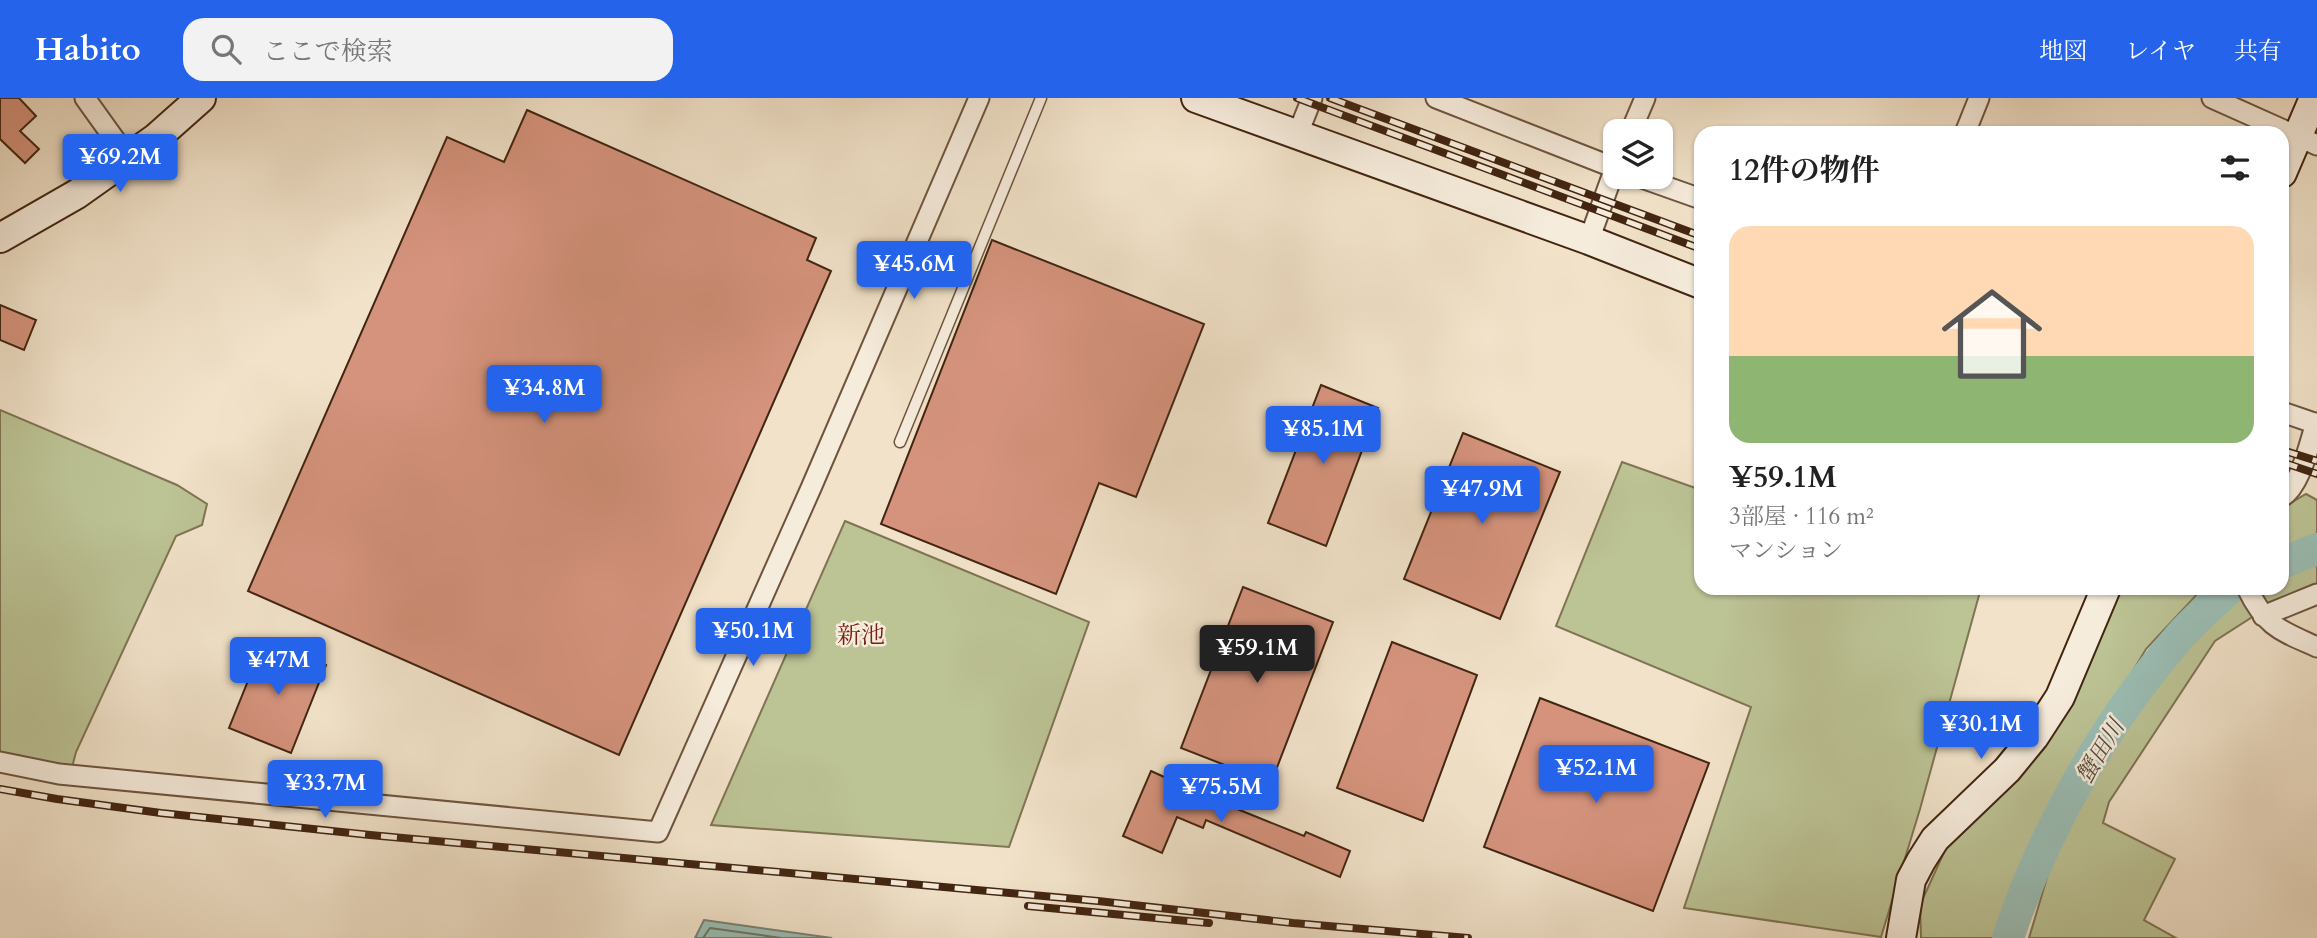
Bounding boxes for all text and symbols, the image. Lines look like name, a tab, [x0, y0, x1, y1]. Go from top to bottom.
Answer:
search box	[183, 18, 673, 81]
text: Habito	[35, 27, 141, 72]
icon: search	[207, 30, 245, 68]
text: ここで検索	[263, 34, 393, 69]
text: 地図	[2039, 35, 2087, 68]
text: レイヤ	[2125, 35, 2196, 68]
text: 共有	[2234, 35, 2282, 68]
map controls	[1603, 119, 1673, 189]
button: layers	[1603, 119, 1673, 189]
pin: ¥69.2M	[63, 134, 177, 194]
text: ¥69.2M	[79, 141, 161, 172]
icon: filters	[2216, 149, 2254, 187]
text: 12件の物件	[1729, 150, 1880, 191]
pin: ¥45.6M	[857, 242, 971, 301]
text: ¥45.6M	[873, 248, 955, 279]
icon: home	[1929, 271, 2055, 397]
pin: ¥34.8M	[487, 366, 601, 425]
text: ¥34.8M	[503, 372, 585, 403]
pin: ¥85.1M	[1266, 406, 1380, 466]
text: ¥85.1M	[1282, 413, 1364, 444]
text: ¥59.1M	[1729, 457, 1837, 498]
pin: ¥47.9M	[1425, 466, 1539, 526]
text: ¥47.9M	[1441, 473, 1523, 504]
text: 3部屋 · 116 m²	[1729, 501, 1874, 532]
text: マンション	[1729, 535, 1843, 566]
pin: ¥50.1M	[696, 608, 810, 668]
text: ¥50.1M	[712, 615, 794, 646]
district label: 新池	[837, 619, 885, 652]
pin: ¥59.1M	[1200, 626, 1314, 685]
text: ¥59.1M	[1216, 632, 1298, 663]
pin: ¥47M	[237, 638, 319, 697]
text: ¥47M	[246, 644, 310, 675]
pin: ¥30.1M	[1924, 702, 2038, 761]
text: ¥30.1M	[1940, 708, 2022, 739]
water label: 蟹田川	[2069, 711, 2133, 789]
pin: ¥52.1M	[1539, 746, 1653, 805]
text: ¥52.1M	[1555, 752, 1637, 783]
pin: ¥33.7M	[268, 760, 382, 820]
pin: ¥75.5M	[1164, 764, 1278, 824]
text: ¥33.7M	[284, 767, 366, 798]
text: ¥75.5M	[1180, 771, 1262, 802]

